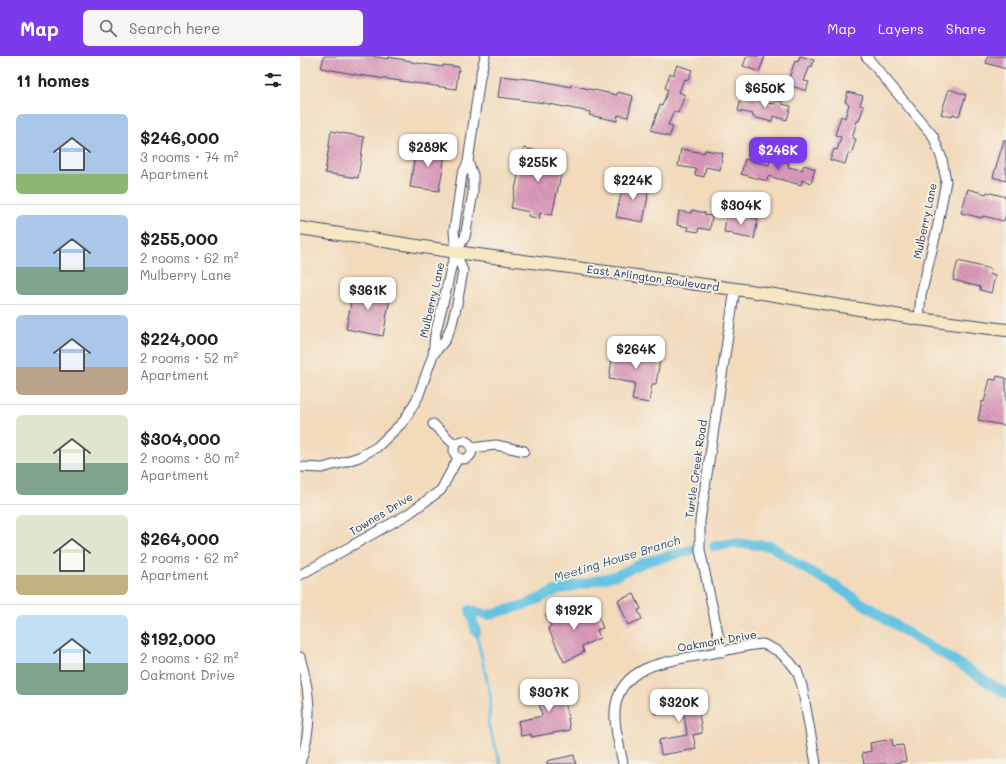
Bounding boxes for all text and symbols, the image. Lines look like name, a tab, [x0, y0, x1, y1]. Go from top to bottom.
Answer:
search box	[83, 10, 363, 46]
text: Map	[20, 16, 59, 41]
icon: search	[97, 17, 119, 39]
text: Search here	[129, 18, 220, 38]
text: Map	[827, 19, 856, 38]
text: Layers	[878, 19, 924, 38]
text: Share	[946, 19, 986, 38]
text: 11 homes	[16, 69, 90, 91]
icon: filters	[262, 69, 284, 91]
pin: $650K	[737, 75, 793, 109]
text: $650K	[745, 79, 785, 96]
text: $246,000	[140, 126, 219, 148]
icon: home	[48, 130, 96, 178]
pin: $289K	[400, 134, 456, 168]
pin: $246K	[750, 137, 806, 171]
text: $289K	[408, 138, 448, 155]
text: $246K	[758, 141, 798, 158]
text: 3 rooms · 74 m²	[140, 148, 239, 165]
pin: $255K	[510, 149, 566, 183]
text: $255K	[518, 153, 558, 170]
text: Apartment	[140, 165, 209, 182]
pin: $224K	[605, 167, 661, 201]
text: $224K	[613, 171, 653, 188]
street label: Mulberry Lane	[909, 181, 940, 260]
pin: $304K	[713, 192, 769, 226]
text: $304K	[721, 196, 762, 213]
text: $255,000	[140, 227, 218, 249]
icon: home	[48, 231, 96, 279]
text: 2 rooms · 62 m²	[140, 249, 239, 266]
street label: Mulberry Lane	[416, 260, 448, 339]
street label: East Arlington Boulevard	[586, 261, 720, 294]
text: Mulberry Lane	[140, 266, 231, 283]
pin: $361K	[340, 277, 396, 311]
text: $361K	[349, 281, 387, 298]
text: $224,000	[140, 327, 218, 349]
icon: home	[48, 331, 96, 379]
pin: $264K	[608, 336, 664, 370]
text: $264K	[616, 340, 656, 357]
text: 2 rooms · 52 m²	[140, 349, 238, 366]
text: Apartment	[140, 366, 209, 383]
street label: Turtle Creek Road	[681, 419, 710, 519]
text: $304,000	[140, 427, 220, 449]
icon: home	[48, 431, 96, 479]
text: 2 rooms · 80 m²	[140, 449, 239, 466]
text: Apartment	[140, 466, 209, 483]
street label: Townes Drive	[346, 488, 416, 539]
text: $264,000	[140, 527, 219, 549]
icon: home	[48, 531, 96, 579]
water label: Meeting House Branch	[551, 531, 682, 585]
text: 2 rooms · 62 m²	[140, 549, 239, 566]
text: Apartment	[140, 566, 209, 583]
pin: $192K	[546, 597, 602, 631]
text: $192K	[555, 601, 593, 618]
street label: Oakmont Drive	[676, 626, 758, 655]
text: $192,000	[140, 627, 216, 649]
icon: home	[48, 631, 96, 679]
text: 2 rooms · 62 m²	[140, 649, 239, 666]
text: Oakmont Drive	[140, 666, 235, 683]
pin: $307K	[521, 679, 577, 713]
text: $307K	[529, 683, 569, 700]
pin: $320K	[651, 689, 707, 723]
text: $320K	[659, 693, 699, 710]

